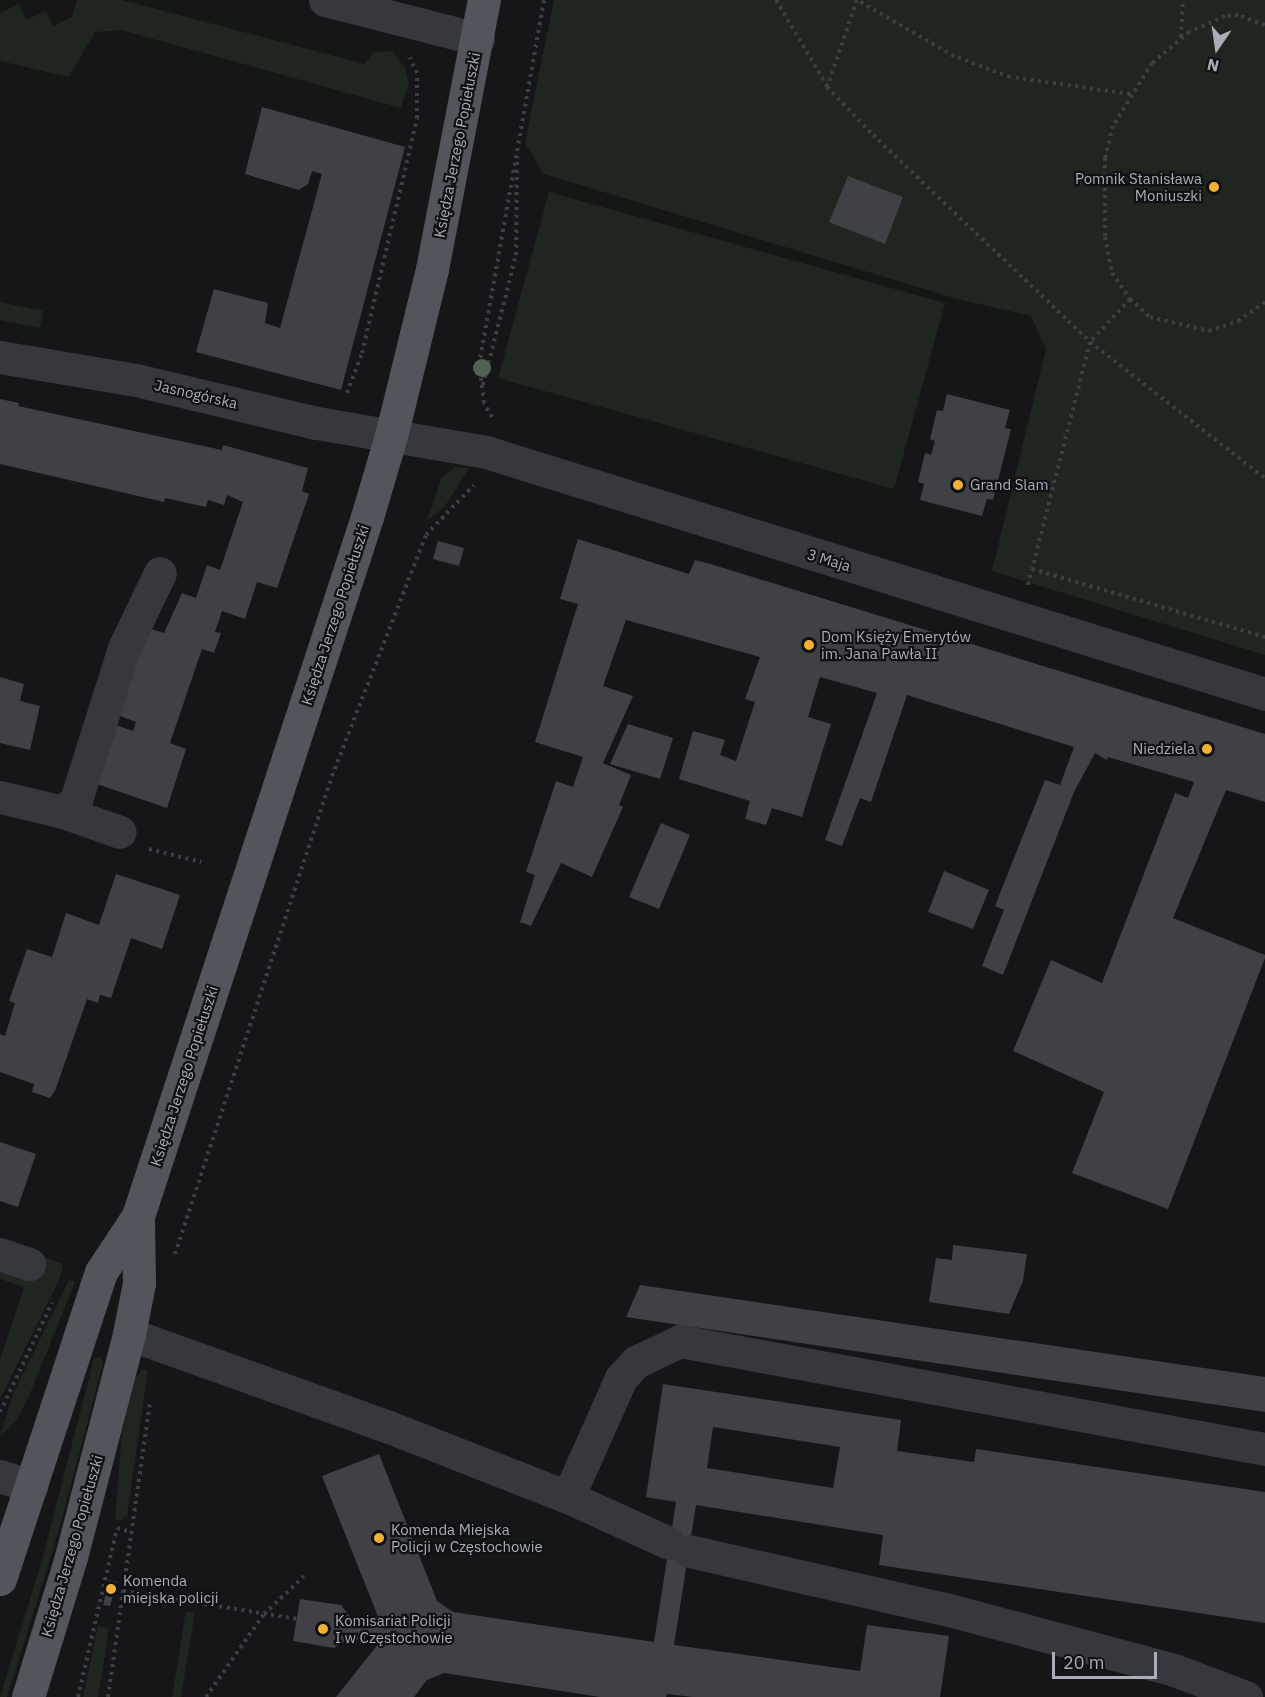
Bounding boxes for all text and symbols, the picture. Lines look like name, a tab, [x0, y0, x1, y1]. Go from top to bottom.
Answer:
north arrow	[1187, 18, 1247, 78]
street label: Księdza Jerzego Popiełuszki	[430, 51, 484, 239]
text: N	[1205, 54, 1221, 77]
place label: Pomnik Stanisława Moniuszki	[1075, 169, 1202, 204]
marker: Pomnik Stanisława Moniuszki	[1207, 180, 1221, 194]
street label: Jasnogórska	[153, 376, 239, 412]
place label: Grand Slam	[970, 476, 1049, 494]
marker: Grand Slam	[951, 478, 965, 492]
street label: Księdza Jerzego Popiełuszki	[297, 523, 373, 707]
street label: 3 Maja	[805, 545, 853, 575]
place label: Dom Księży Emerytów im. Jana Pawła II	[821, 627, 971, 662]
marker: Dom Księży Emerytów im. Jana Pawła II	[802, 638, 816, 652]
place label: Niedziela	[1133, 740, 1195, 758]
marker: Niedziela	[1200, 742, 1214, 756]
street label: Księdza Jerzego Popiełuszki	[146, 984, 222, 1168]
street label: Księdza Jerzego Popiełuszki	[37, 1453, 107, 1639]
place label: Komenda Miejska Policji w Częstochowie	[391, 1520, 543, 1555]
marker: Komenda Miejska Policji w Częstochowie	[372, 1531, 386, 1545]
place label: Komenda miejska policji	[123, 1571, 218, 1606]
marker: Komenda miejska policji	[104, 1582, 118, 1596]
place label: Komisariat Policji I w Częstochowie	[335, 1611, 453, 1646]
marker: Komisariat Policji I w Częstochowie	[316, 1622, 330, 1636]
scale bar	[1055, 1640, 1160, 1678]
text: 20 m	[1063, 1651, 1105, 1674]

